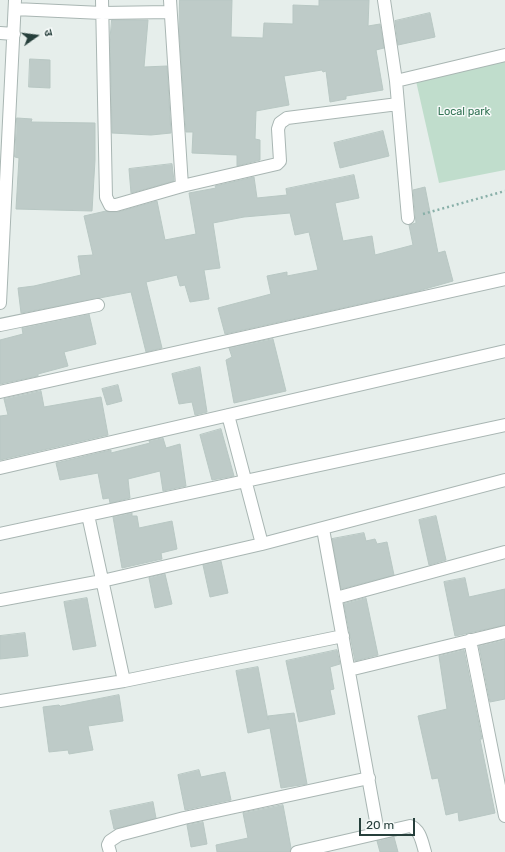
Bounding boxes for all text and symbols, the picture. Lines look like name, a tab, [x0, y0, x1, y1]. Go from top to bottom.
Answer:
north arrow	[16, 16, 56, 56]
text: उ	[41, 28, 55, 38]
park label: Local park	[438, 105, 490, 119]
scale bar	[361, 810, 417, 836]
text: 20 m	[366, 818, 394, 832]

